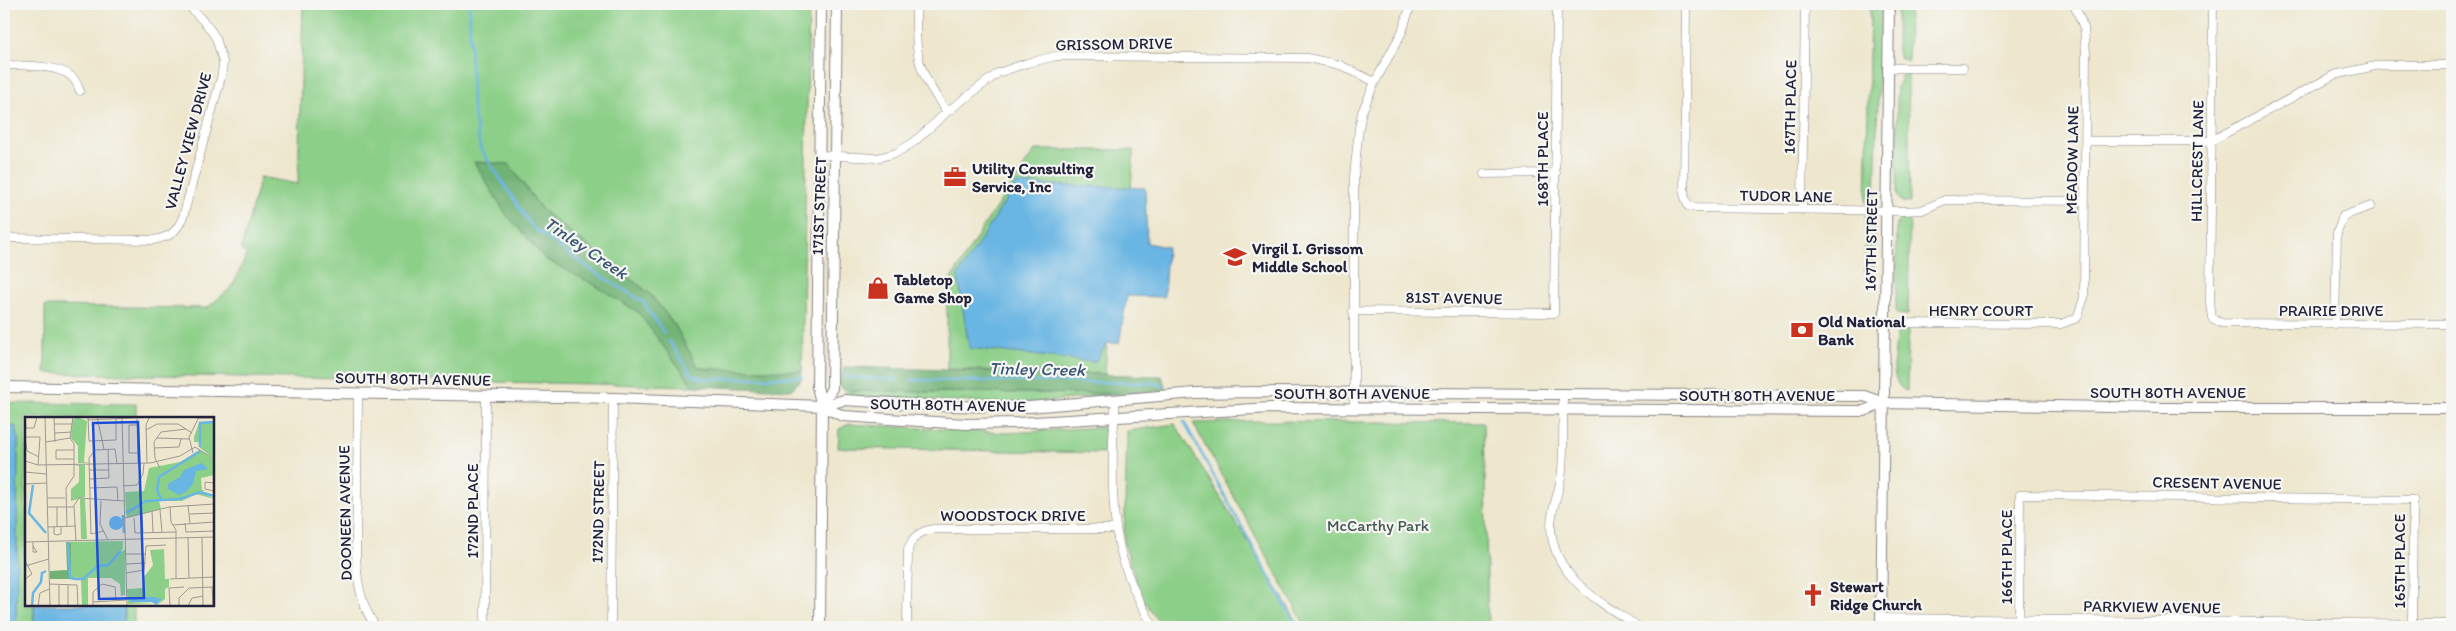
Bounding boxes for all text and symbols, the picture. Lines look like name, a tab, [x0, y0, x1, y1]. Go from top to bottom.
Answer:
street label: GRISSOM DRIVE	[1055, 33, 1173, 55]
street label: 167TH PLACE	[1780, 60, 1800, 154]
street label: VALLEY VIEW DRIVE	[161, 70, 216, 212]
street label: HILLCREST LANE	[2186, 100, 2208, 222]
street label: MEADOW LANE	[2062, 105, 2082, 215]
street label: 168TH PLACE	[1533, 111, 1552, 207]
street label: 171ST STREET	[808, 156, 830, 256]
place label: Utility Consulting Service, Inc	[972, 159, 1094, 196]
office icon: Utility Consulting Service, Inc	[942, 164, 968, 190]
street label: TUDOR LANE	[1739, 186, 1833, 206]
street label: 167TH STREET	[1861, 189, 1881, 291]
water label: Tinley Creek	[540, 212, 633, 285]
place label: Virgil I. Grissom Middle School	[1252, 239, 1364, 276]
school or university icon: Virgil I. Grissom Middle School	[1222, 244, 1248, 270]
place label: Tabletop Game Shop	[893, 270, 972, 308]
shop icon: Tabletop Game Shop	[865, 275, 891, 301]
street label: 81ST AVENUE	[1406, 288, 1503, 308]
street label: HENRY COURT	[1929, 301, 2033, 320]
street label: PRAIRIE DRIVE	[2279, 301, 2383, 320]
place label: Old National Bank	[1818, 312, 1906, 349]
bank icon: Old National Bank	[1789, 317, 1815, 343]
water label: Tinley Creek	[989, 357, 1087, 381]
street label: SOUTH 80TH AVENUE	[335, 368, 491, 390]
street label: SOUTH 80TH AVENUE	[2090, 383, 2246, 402]
street label: SOUTH 80TH AVENUE	[1274, 384, 1430, 403]
street label: SOUTH 80TH AVENUE	[1679, 386, 1835, 405]
street label: SOUTH 80TH AVENUE	[870, 394, 1026, 416]
inset map	[25, 417, 214, 606]
street label: DOONEEN AVENUE	[334, 445, 356, 581]
street label: 172ND STREET	[588, 460, 608, 564]
street label: 172ND PLACE	[463, 463, 482, 559]
street label: CRESENT AVENUE	[2152, 472, 2282, 494]
street label: WOODSTOCK DRIVE	[940, 506, 1086, 525]
street label: 166TH PLACE	[1997, 510, 2016, 604]
street label: 165TH PLACE	[2390, 514, 2409, 608]
park label: McCarthy Park	[1327, 516, 1430, 535]
place label: Stewart Ridge Church	[1830, 577, 1922, 615]
church icon: Stewart Ridge Church	[1800, 582, 1826, 608]
street label: PARKVIEW AVENUE	[2083, 596, 2221, 618]

